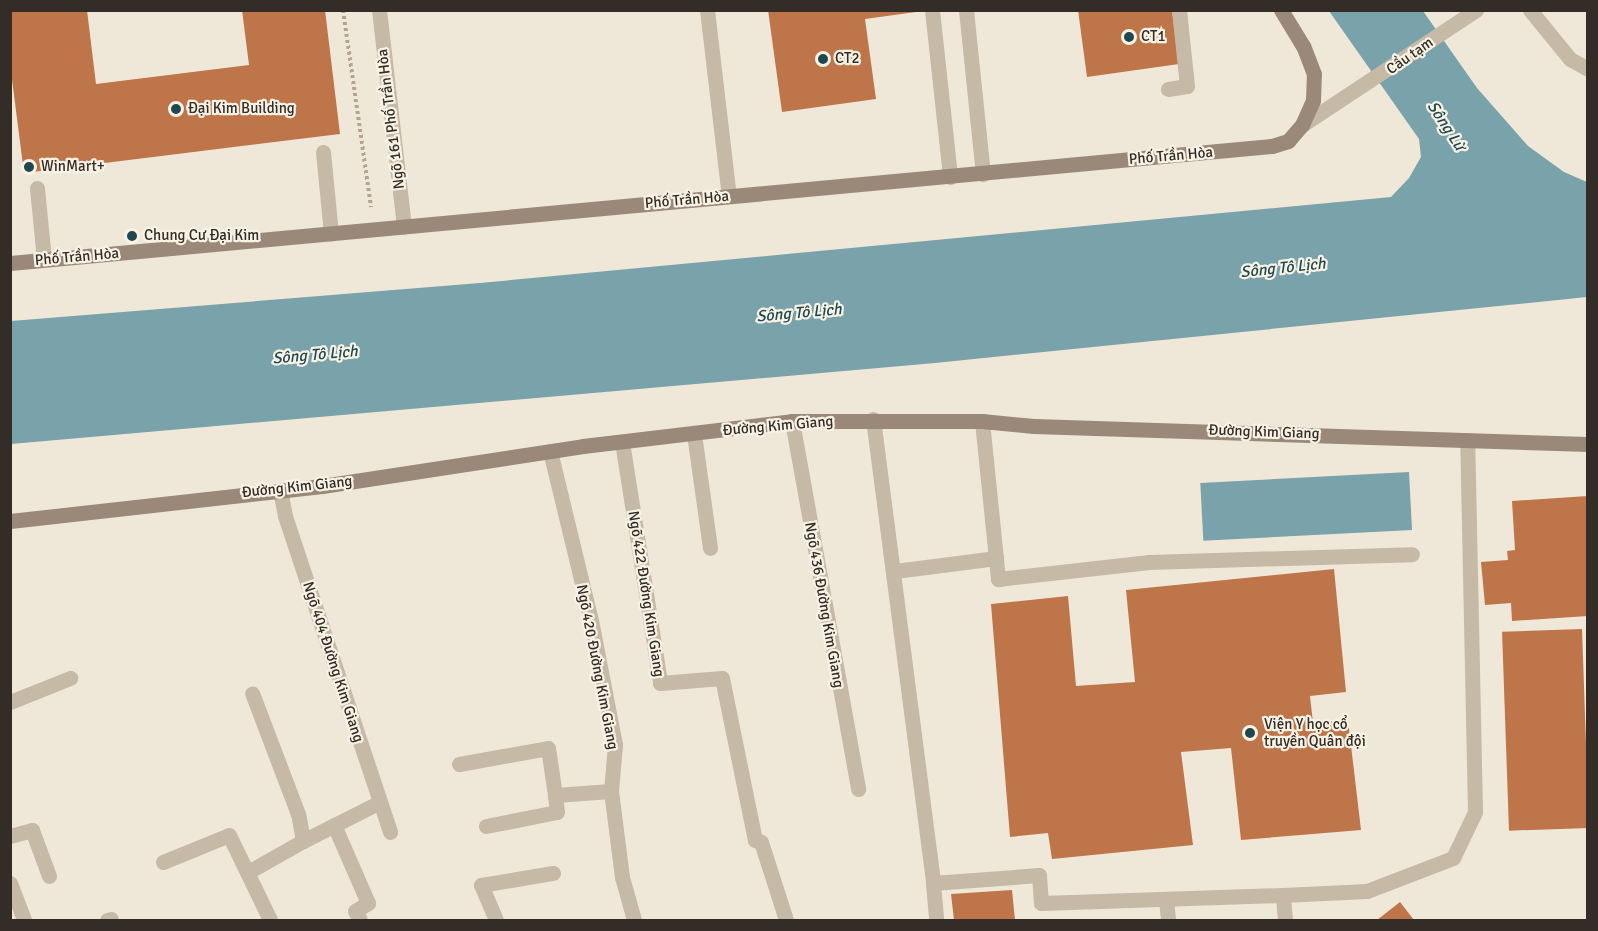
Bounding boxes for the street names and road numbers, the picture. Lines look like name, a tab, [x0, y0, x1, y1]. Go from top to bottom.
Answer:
street label: Cầu tạm	[1383, 33, 1437, 79]
street label: Ngõ 161 Phố Trần Hòa	[373, 48, 409, 190]
street label: Phố Trần Hòa	[1128, 143, 1214, 169]
street label: Phố Trần Hòa	[644, 187, 730, 213]
street label: Phố Trần Hòa	[34, 244, 120, 270]
street label: Đường Kim Giang	[722, 412, 834, 440]
street label: Đường Kim Giang	[1208, 421, 1320, 443]
street label: Đường Kim Giang	[241, 472, 353, 502]
street label: Ngõ 422 Đường Kim Giang	[624, 510, 668, 678]
street label: Ngõ 436 Đường Kim Giang	[801, 521, 847, 689]
street label: Ngõ 404 Đường Kim Giang	[298, 579, 368, 745]
street label: Ngõ 420 Đường Kim Giang	[572, 583, 622, 751]

